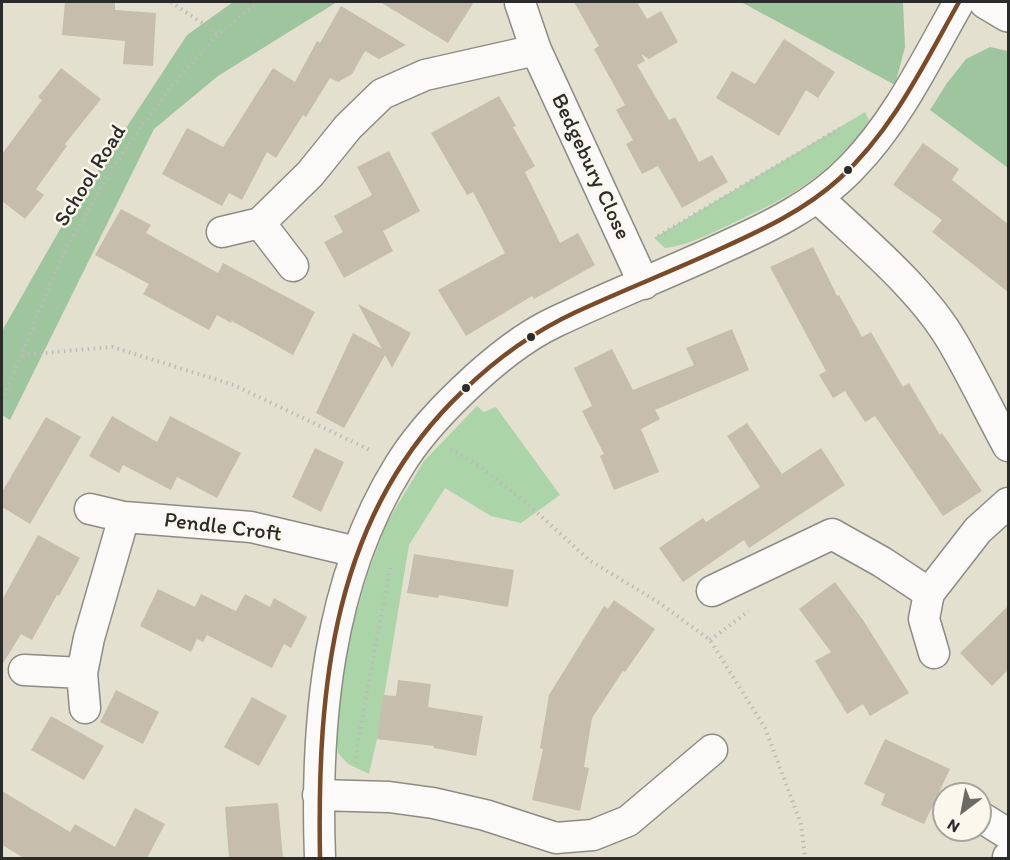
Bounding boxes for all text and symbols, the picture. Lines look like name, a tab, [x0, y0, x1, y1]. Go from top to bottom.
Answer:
street label: Bedgebury Close	[545, 90, 635, 244]
street label: School Road	[49, 120, 133, 232]
unlabelled marker	[842, 164, 854, 176]
unlabelled marker	[525, 331, 537, 343]
unlabelled marker	[460, 382, 472, 394]
street label: Pendle Croft	[163, 508, 283, 548]
north arrow	[932, 782, 992, 842]
text: N	[944, 815, 963, 837]

